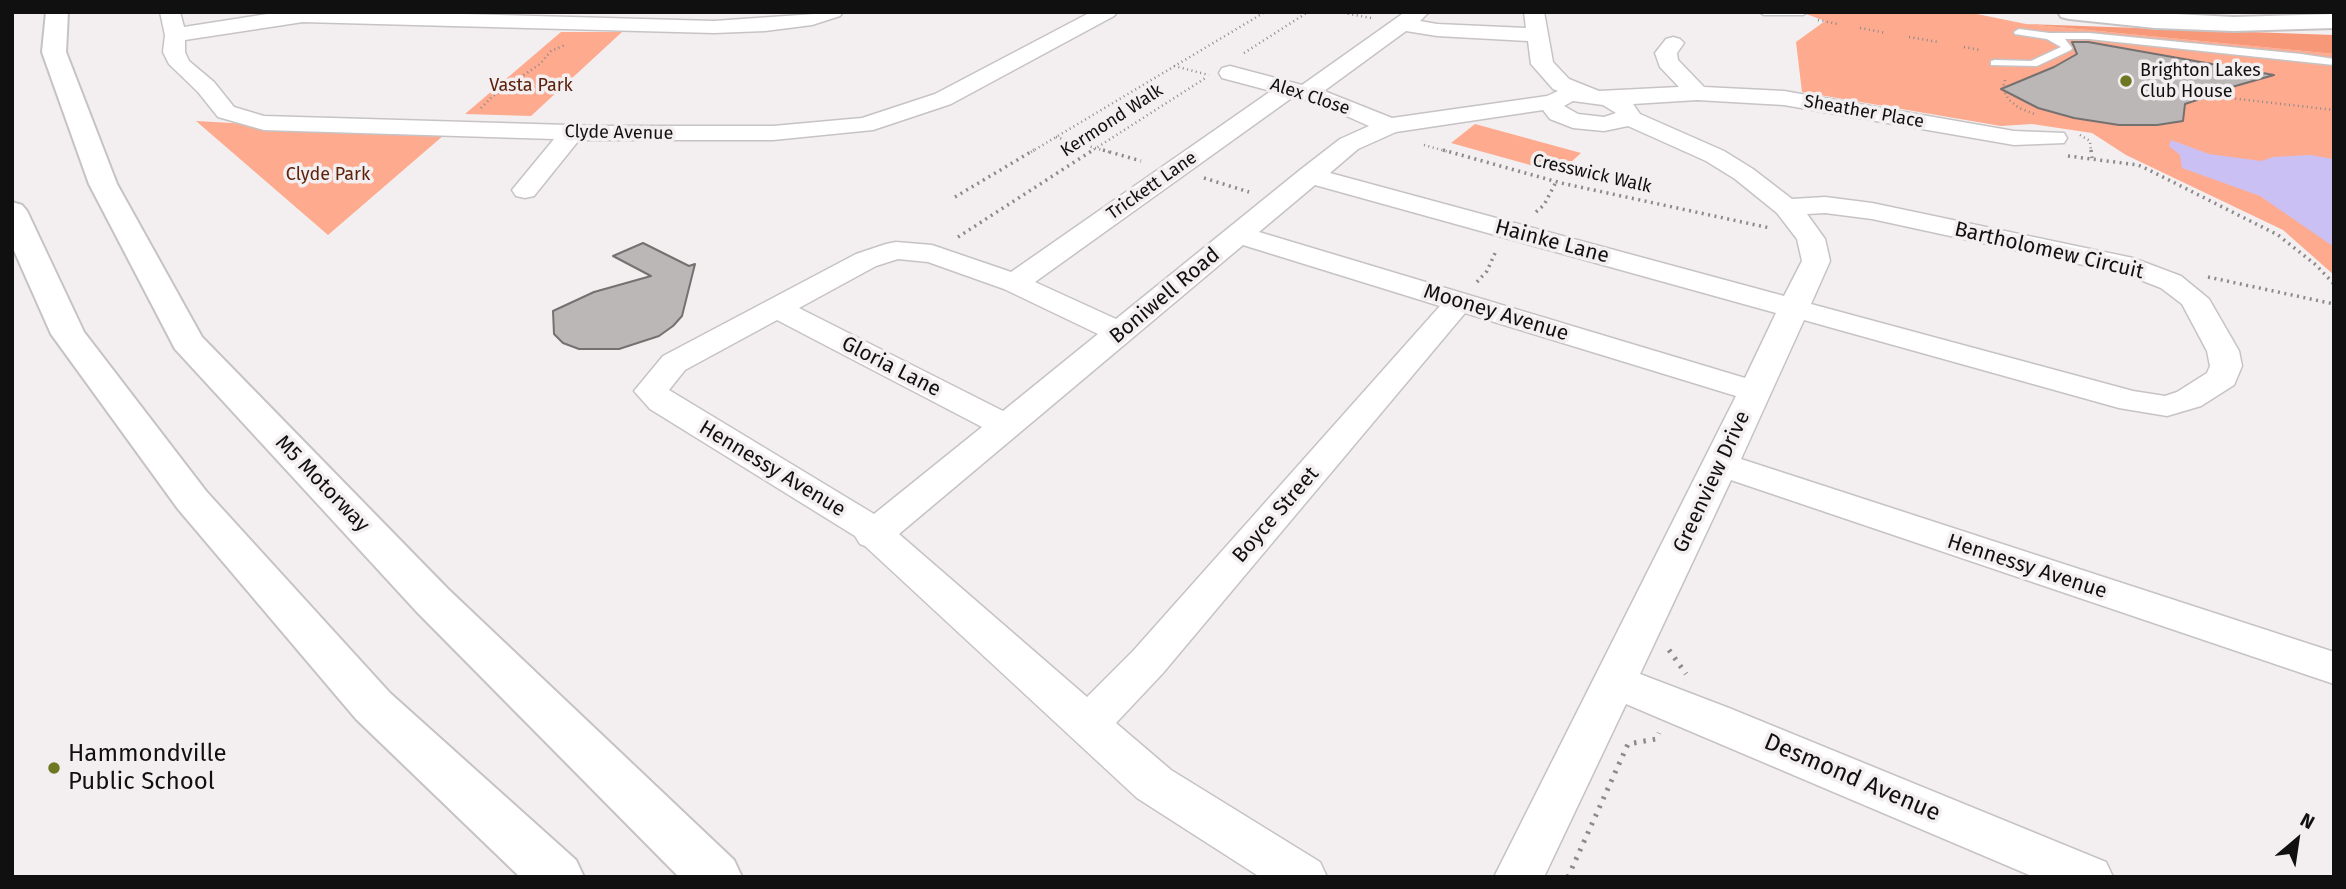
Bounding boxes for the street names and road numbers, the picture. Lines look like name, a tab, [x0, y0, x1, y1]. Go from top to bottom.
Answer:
street label: Alex Close	[1267, 74, 1353, 120]
street label: Kermond Walk	[1057, 80, 1167, 162]
street label: Sheather Place	[1802, 91, 1926, 133]
street label: Clyde Avenue	[564, 121, 674, 145]
street label: Trickett Lane	[1103, 147, 1201, 225]
street label: Cresswick Walk	[1530, 150, 1654, 198]
street label: Hainke Lane	[1492, 215, 1612, 269]
street label: Bartholomew Circuit	[1952, 217, 2146, 285]
street label: Boniwell Road	[1105, 243, 1225, 349]
street label: Mooney Avenue	[1421, 279, 1571, 347]
street label: Gloria Lane	[837, 331, 945, 403]
street label: Greenview Drive	[1668, 407, 1756, 557]
street label: Hennessy Avenue	[694, 415, 850, 523]
street label: M5 Motorway	[270, 430, 374, 538]
street label: Boyce Street	[1228, 462, 1324, 568]
street label: Hennessy Avenue	[1944, 529, 2110, 605]
street label: Desmond Avenue	[1759, 728, 1945, 828]

